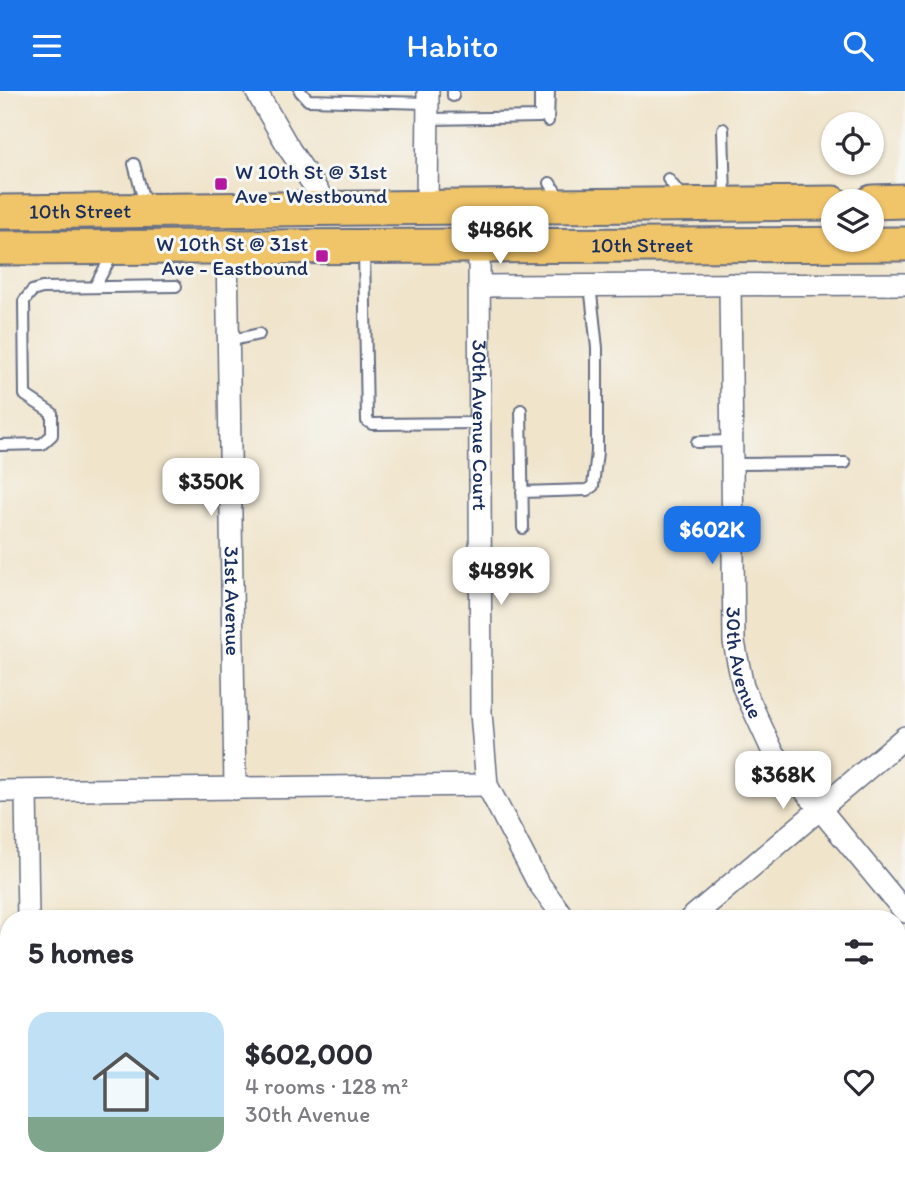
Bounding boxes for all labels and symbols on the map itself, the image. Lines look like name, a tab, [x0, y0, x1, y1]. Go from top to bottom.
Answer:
place label: W 10th St @ 31st Ave - Westbound	[235, 159, 387, 208]
marker: W 10th St @ 31st Ave - Westbound	[213, 176, 229, 192]
street label: 10th Street	[29, 198, 131, 224]
pin: $486K	[451, 207, 549, 266]
place label: W 10th St @ 31st Ave - Eastbound	[156, 231, 308, 280]
street label: 10th Street	[591, 232, 693, 257]
marker: W 10th St @ 31st Ave - Eastbound	[314, 248, 330, 264]
street label: 30th Avenue Court	[467, 339, 493, 511]
pin: $350K	[162, 459, 260, 518]
pin: $602K	[663, 507, 761, 566]
street label: 31st Avenue	[219, 546, 246, 656]
pin: $489K	[452, 547, 550, 607]
street label: 30th Avenue	[722, 607, 769, 722]
pin: $368K	[734, 751, 832, 811]

